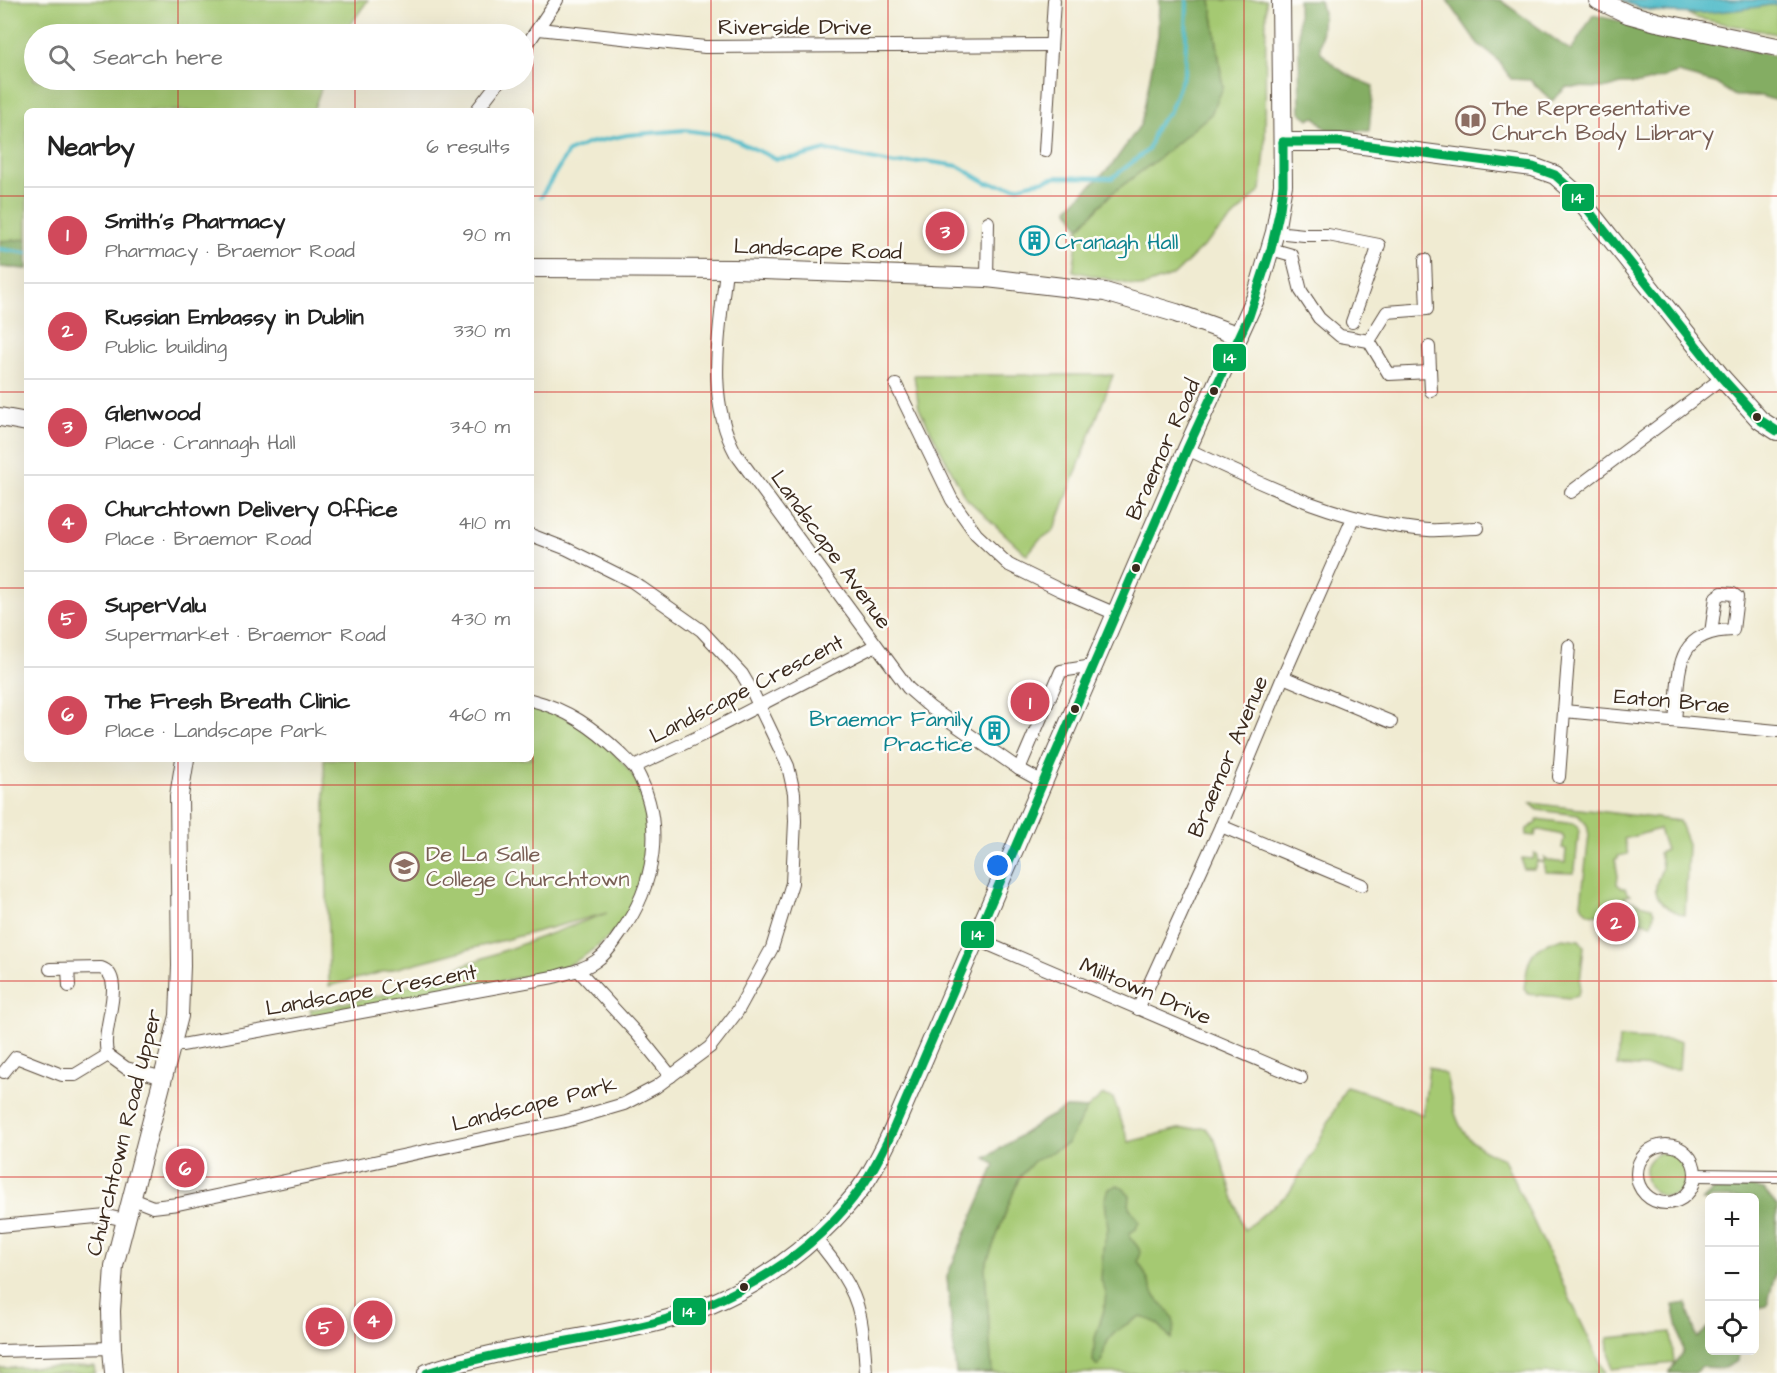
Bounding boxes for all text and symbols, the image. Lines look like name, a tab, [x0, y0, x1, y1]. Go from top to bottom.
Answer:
street label: Riverside Drive	[718, 12, 872, 43]
search box	[24, 24, 534, 90]
icon: search	[45, 41, 78, 74]
text: Search here	[93, 42, 223, 73]
place label: The Representative Church Body Library	[1492, 93, 1714, 150]
library icon: The Representative Church Body Library	[1455, 104, 1487, 136]
text: Nearby	[48, 129, 135, 165]
text: 6 results	[426, 133, 510, 161]
line badge: 14	[1561, 183, 1595, 212]
text: 14	[1572, 187, 1585, 209]
text: Smith's Pharmacy	[105, 206, 285, 237]
pin: 3	[926, 208, 964, 254]
text: 1	[66, 221, 69, 249]
text: 90 m	[462, 221, 510, 249]
building icon: Cranagh Hall	[1018, 225, 1050, 257]
place label: Cranagh Hall	[1055, 227, 1179, 259]
street label: Landscape Road	[733, 231, 903, 268]
text: Pharmacy · Braemor Road	[105, 237, 355, 265]
text: Russian Embassy in Dublin	[105, 302, 364, 333]
text: 2	[62, 317, 73, 345]
text: 330 m	[453, 317, 510, 345]
text: Public building	[105, 333, 227, 361]
line badge: 14	[1212, 343, 1247, 372]
text: 14	[1224, 347, 1237, 369]
street label: Braemor Road	[1118, 374, 1208, 525]
unlabelled marker	[1208, 385, 1220, 397]
text: Glenwood	[105, 398, 200, 429]
unlabelled marker	[1751, 411, 1763, 423]
text: 3	[62, 413, 73, 441]
text: 340 m	[450, 413, 510, 441]
text: Place · Crannagh Hall	[105, 429, 296, 457]
street label: Landscape Avenue	[763, 464, 899, 636]
text: Churchtown Delivery Office	[105, 494, 398, 525]
text: 4	[61, 509, 74, 537]
text: 410 m	[458, 509, 510, 537]
text: Place · Braemor Road	[105, 525, 311, 553]
unlabelled marker	[1130, 562, 1142, 574]
text: SuperValu	[105, 590, 206, 621]
text: 5	[60, 605, 75, 633]
text: 430 m	[450, 605, 510, 633]
text: Supermarket · Braemor Road	[105, 621, 386, 649]
street label: Landscape Crescent	[644, 627, 849, 752]
street label: Braemor Avenue	[1180, 671, 1276, 842]
pin: 1	[1010, 680, 1050, 724]
street label: Eaton Brae	[1613, 681, 1731, 722]
text: The Fresh Breath Clinic	[105, 686, 350, 717]
text: 6	[61, 701, 74, 729]
text: 460 m	[448, 701, 510, 729]
unlabelled marker	[1069, 703, 1081, 715]
place label: Braemor Family Practice	[809, 704, 973, 760]
building icon: Braemor Family Practice	[978, 715, 1010, 747]
text: Place · Landscape Park	[105, 717, 327, 745]
place label: De La Salle College Churchtown	[426, 839, 629, 896]
school or university icon: De La Salle College Churchtown	[389, 850, 421, 882]
your location	[983, 851, 1012, 880]
pin: 2	[1596, 900, 1636, 944]
line badge: 14	[960, 920, 995, 949]
text: 14	[972, 924, 985, 946]
street label: Milltown Drive	[1075, 950, 1216, 1033]
street label: Landscape Crescent	[263, 957, 480, 1024]
street label: Churchtown Road Upper	[79, 1006, 170, 1259]
street label: Landscape Park	[449, 1069, 620, 1140]
pin: 6	[166, 1146, 204, 1190]
map controls	[1705, 1193, 1759, 1355]
button: +	[1705, 1193, 1759, 1247]
button: −	[1705, 1247, 1759, 1301]
unlabelled marker	[738, 1281, 750, 1293]
line badge: 14	[672, 1297, 707, 1326]
pin: 4	[354, 1298, 392, 1342]
text: 14	[683, 1301, 696, 1323]
button: locate	[1705, 1301, 1759, 1355]
pin: 5	[306, 1304, 344, 1350]

